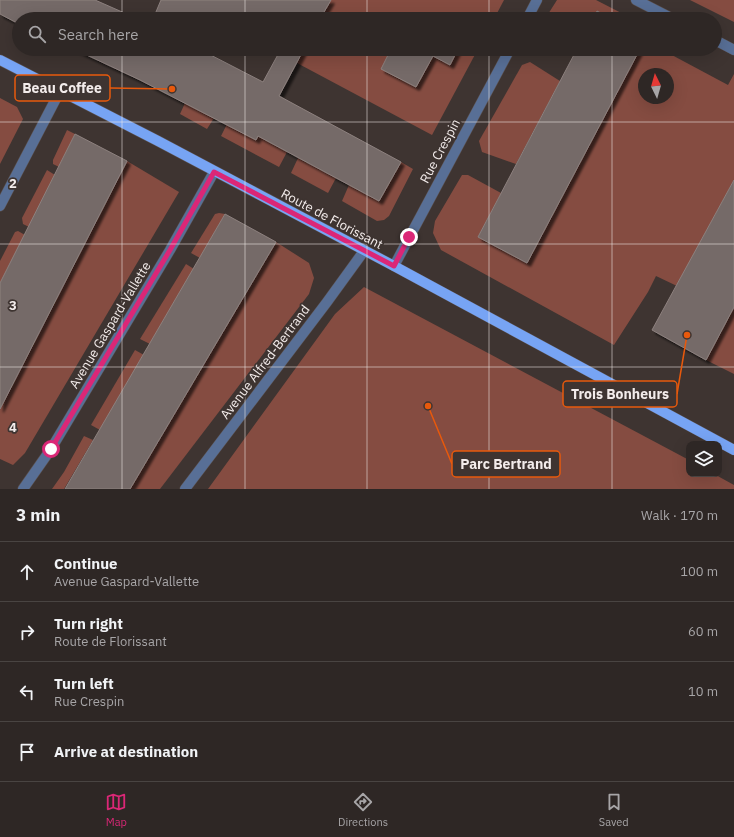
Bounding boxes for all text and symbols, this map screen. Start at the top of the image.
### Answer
search box [12,12,722,56]
icon: search [26,23,48,45]
text: Search here [58,25,138,44]
north arrow [638,68,674,104]
callout: Beau Coffee [15,75,110,101]
text: Beau Coffee [22,79,102,97]
street label: Rue Crespin [416,116,464,186]
text: 2 [9,175,17,192]
street label: Route de Florissant [278,185,386,253]
route end [400,228,418,246]
street label: Avenue Gaspard-Vallette [65,258,155,392]
text: 3 [9,297,17,314]
street label: Avenue Alfred-Bertrand [216,301,314,423]
callout: Trois Bonheurs [563,381,677,407]
text: Trois Bonheurs [571,385,669,403]
text: 4 [9,419,17,436]
route start [42,440,60,458]
map controls [686,441,722,477]
button: layers [686,441,722,477]
callout: Parc Bertrand [452,451,560,477]
text: Parc Bertrand [460,455,552,473]
text: 3 min [16,504,60,526]
text: Walk · 170 m [641,507,718,524]
text: Continue [54,554,118,573]
icon: ahead [16,561,38,583]
text: 100 m [680,563,718,580]
text: Avenue Gaspard-Vallette [54,573,199,590]
text: Turn right [54,614,123,633]
icon: right [16,621,38,643]
text: 60 m [688,623,718,640]
text: Route de Florissant [54,633,167,650]
text: Turn left [54,674,114,693]
icon: left [16,681,38,703]
text: 10 m [688,683,718,700]
text: Rue Crespin [54,693,124,710]
icon: arrive [16,741,38,763]
text: Arrive at destination [54,742,198,761]
tab: Map [105,791,127,829]
tab: Directions [338,791,388,829]
tab: Saved [599,791,629,829]

